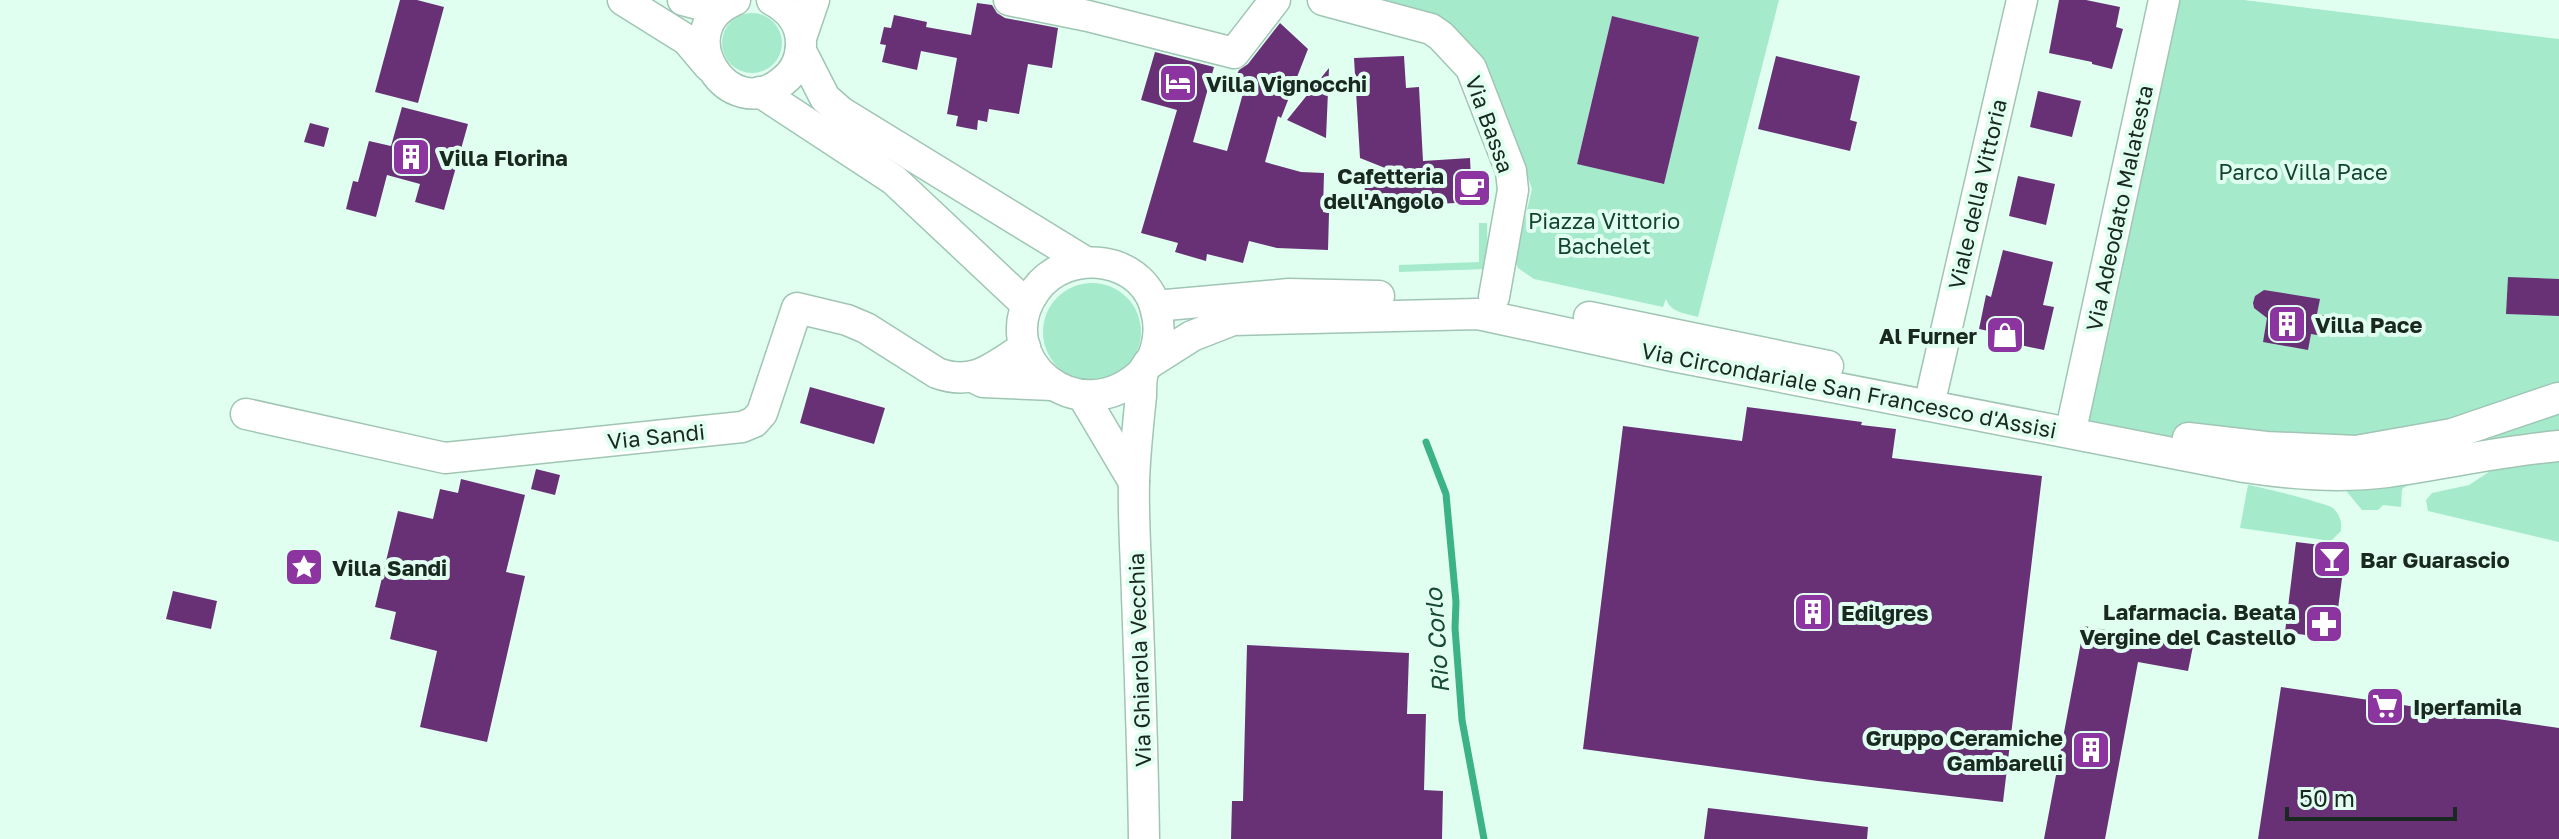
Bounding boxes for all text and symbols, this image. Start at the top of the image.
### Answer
hotel icon: Villa Vignocchi [1157,62,1199,104]
place label: Villa Vignocchi [1206,70,1367,97]
street label: Via Bassa [1460,72,1520,176]
street label: Via Adeodato Malatesta [2080,82,2158,334]
street label: Viale della Vittoria [1942,96,2012,292]
building icon: Villa Florina [390,136,432,178]
place label: Villa Florina [439,144,568,171]
park label: Parco Villa Pace [2218,158,2388,185]
place label: Cafetteria dell'Angolo [1324,162,1444,214]
cafe icon: Cafetteria dell'Angolo [1451,167,1493,209]
park label: Piazza Vittorio Bachelet [1528,207,1680,259]
building icon: Villa Pace [2266,303,2308,345]
place label: Villa Pace [2315,311,2422,338]
shop icon: Al Furner [1984,314,2026,356]
place label: Al Furner [1879,322,1977,349]
street label: Via Circondariale San Francesco d'Assisi [1639,336,2059,444]
street label: Via Sandi [606,417,706,455]
bar icon: Bar Guarascio [2311,538,2353,580]
place icon: Villa Sandi [283,546,325,588]
place label: Bar Guarascio [2360,546,2510,573]
street label: Via Ghiarola Vecchia [1122,552,1156,768]
place label: Villa Sandi [332,554,447,581]
water label: Rio Corlo [1418,586,1454,694]
building icon: Edilgres [1792,591,1834,633]
place label: Lafarmacia. Beata Vergine del Castello [2080,598,2296,650]
place label: Edilgres [1841,599,1929,626]
pharmacy icon: Lafarmacia. Beata Vergine del Castello [2303,603,2345,645]
supermarket icon: Iperfamila [2364,685,2406,727]
place label: Iperfamila [2413,693,2522,720]
place label: Gruppo Ceramiche Gambarelli [1866,724,2063,776]
building icon: Gruppo Ceramiche Gambarelli [2070,729,2112,771]
scale bar [2287,771,2455,821]
text: 50 m [2299,783,2355,812]

